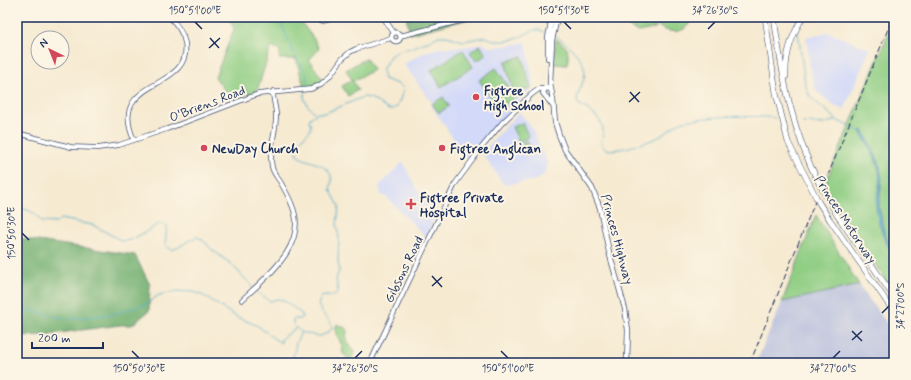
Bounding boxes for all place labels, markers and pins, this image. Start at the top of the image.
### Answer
place label: Figtree High School [484,83,545,118]
marker: Figtree High School [471,92,481,102]
place label: NewDay Church [212,141,299,158]
place label: Figtree Anglican [450,141,541,161]
marker: NewDay Church [199,143,209,153]
marker: Figtree Anglican [437,143,447,153]
place label: Figtree Private Hospital [420,190,504,222]
marker: Figtree Private Hospital [405,198,417,210]

